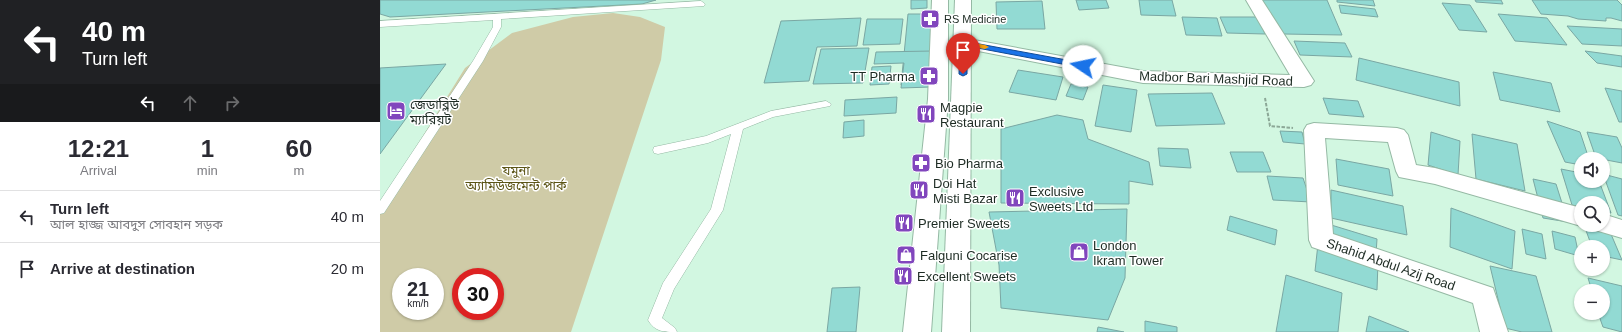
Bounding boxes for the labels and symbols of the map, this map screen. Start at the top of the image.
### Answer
pharmacy icon: RS Medicine [919,8,941,30]
place label: RS Medicine [944,13,1006,25]
pin [946,33,980,74]
position arrow [1062,45,1104,87]
pharmacy icon: TT Pharma [918,65,940,87]
street label: Madbor Bari Mashjid Road [1139,68,1293,89]
place label: TT Pharma [850,69,916,84]
place label: জেডাব্লিউ ম্যারিয়ট [409,97,460,127]
hotel icon: জেডাব্লিউ ম্যারিয়ট [385,100,407,122]
place label: Magpie Restaurant [940,100,1004,130]
restaurant icon: Magpie Restaurant [915,103,937,125]
pharmacy icon: Bio Pharma [910,152,932,174]
place label: Bio Pharma [935,156,1004,171]
park label: যমুনা অ্যামিউজমেন্ট পার্ক [465,163,567,193]
place label: Doi Hat Misti Bazar [933,176,998,206]
restaurant icon: Doi Hat Misti Bazar [908,179,930,201]
place label: Exclusive Sweets Ltd [1029,184,1093,214]
restaurant icon: Exclusive Sweets Ltd [1004,187,1026,209]
restaurant icon: Premier Sweets [893,212,915,234]
place label: Premier Sweets [918,216,1010,231]
street label: Shahid Abdul Azij Road [1324,235,1457,294]
place label: London Ikram Tower [1093,238,1164,268]
shop icon: London Ikram Tower [1068,241,1090,263]
shop icon: Falguni Cocarise [895,244,917,266]
place label: Falguni Cocarise [920,248,1018,263]
restaurant icon: Excellent Sweets [892,265,914,287]
speed limit sign: 30 [452,268,504,320]
place label: Excellent Sweets [917,269,1016,284]

